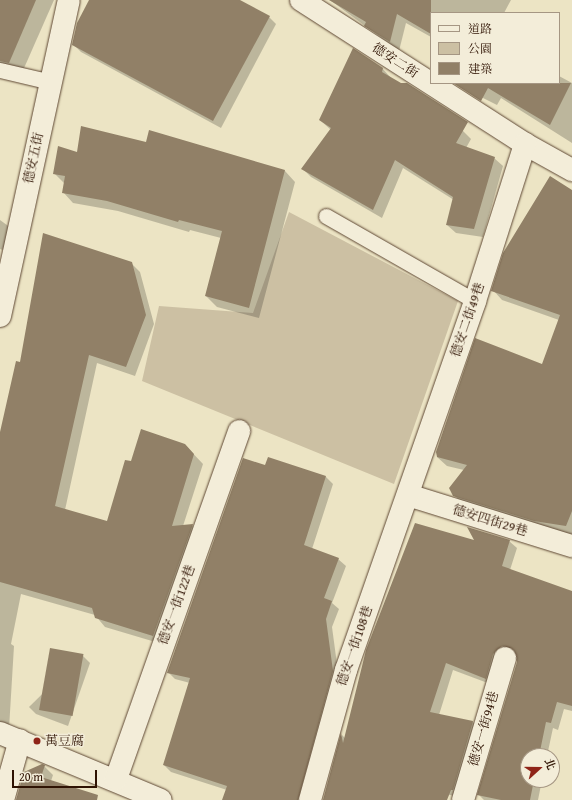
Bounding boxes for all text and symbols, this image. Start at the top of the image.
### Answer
legend [430,12,560,84]
text: 道路 [468,20,492,37]
street label: 德安二街 [369,40,421,82]
text: 公園 [468,40,492,57]
text: 建築 [468,60,492,77]
street label: 德安五街 [21,131,47,185]
street label: 德安二街49巷 [448,281,488,359]
street label: 德安四街29巷 [451,502,529,540]
street label: 德安一街122巷 [155,563,199,647]
street label: 德安一街108巷 [334,604,376,688]
street label: 德安一街94巷 [466,690,502,768]
place label: 萬豆腐 [45,733,84,749]
marker: 萬豆腐 [32,736,42,746]
north arrow [520,748,560,788]
text: 北 [541,756,560,772]
scale bar [14,762,99,788]
text: 20 m [19,768,43,785]

